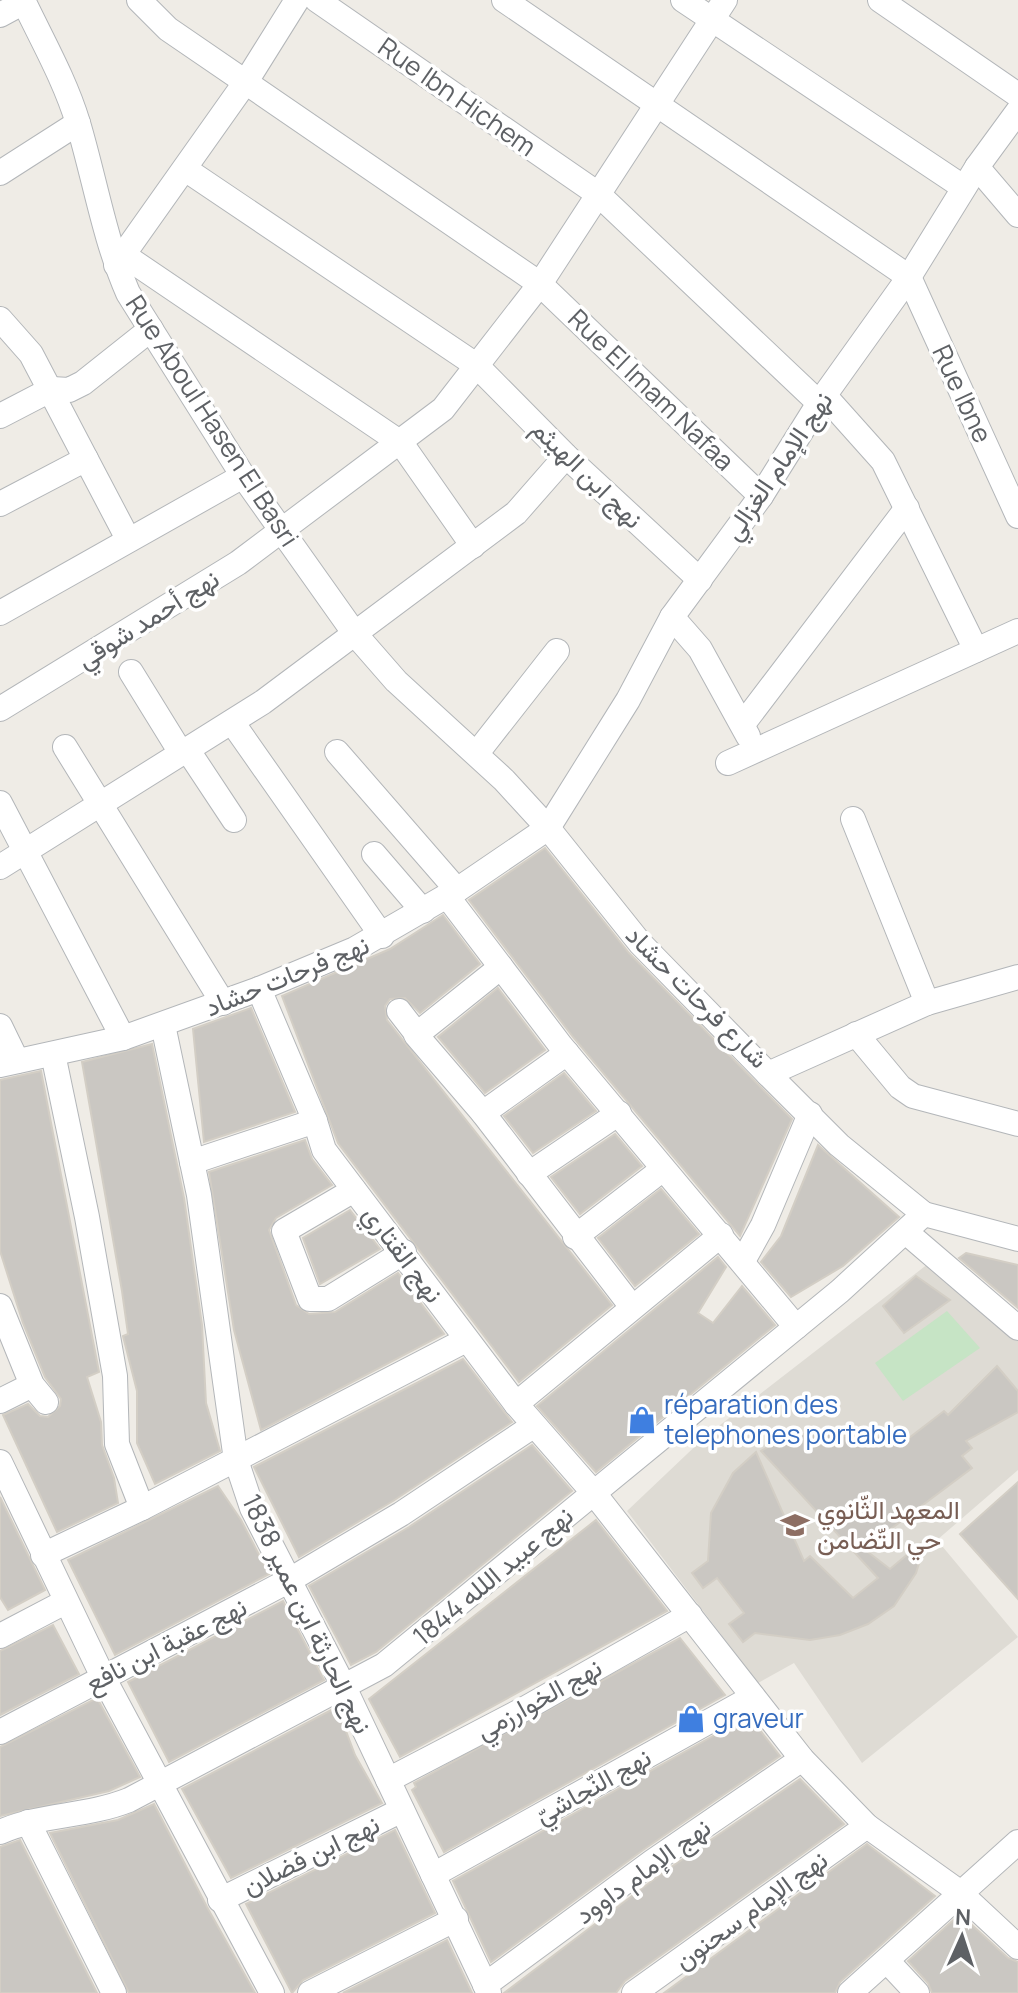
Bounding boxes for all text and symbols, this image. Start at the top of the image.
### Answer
street label: Rue Ibn Hichem [372,28,544,164]
street label: Rue Aboul Hasen El Basri [118,288,308,553]
street label: Rue El Imam Nafaa [561,301,743,478]
street label: Rue Ibne [925,339,1001,448]
street label: نهج الإمام الغزالي [714,384,844,549]
street label: نهج ابن الهيثم [523,411,652,537]
street label: نهج أحمد شوقي [69,560,228,680]
street label: شارع فرحات حشاد [618,917,777,1076]
street label: نهج فرحات حشاد [199,926,374,1025]
street label: نهج القتاري [352,1197,452,1312]
place label: réparation des telephones portable [664,1386,907,1452]
shop icon: réparation des telephones portable [627,1405,657,1435]
street label: نهج الحارثة ابن عمير 1838 [233,1488,382,1740]
place label: المعهد الثّانوي حي التّضامن [817,1491,960,1561]
street label: نهج عبيد اللله 1844 [404,1497,581,1654]
school or university icon: المعهد الثّانوي حي التّضامن [780,1510,810,1540]
street label: نهج عقبة ابن نافع [79,1588,253,1701]
street label: نهج الخوارزمي [469,1649,610,1751]
place label: graveur [713,1700,804,1736]
shop icon: graveur [676,1704,706,1734]
street label: نهج النّجاشيّ [528,1738,659,1835]
street label: نهج ابن فضلان [236,1805,386,1904]
street label: نهج الإمام داوود [567,1809,718,1932]
street label: نهج الإمام سحنون [666,1841,835,1978]
north arrow [922,1897,1002,1977]
text: N [954,1902,972,1932]

